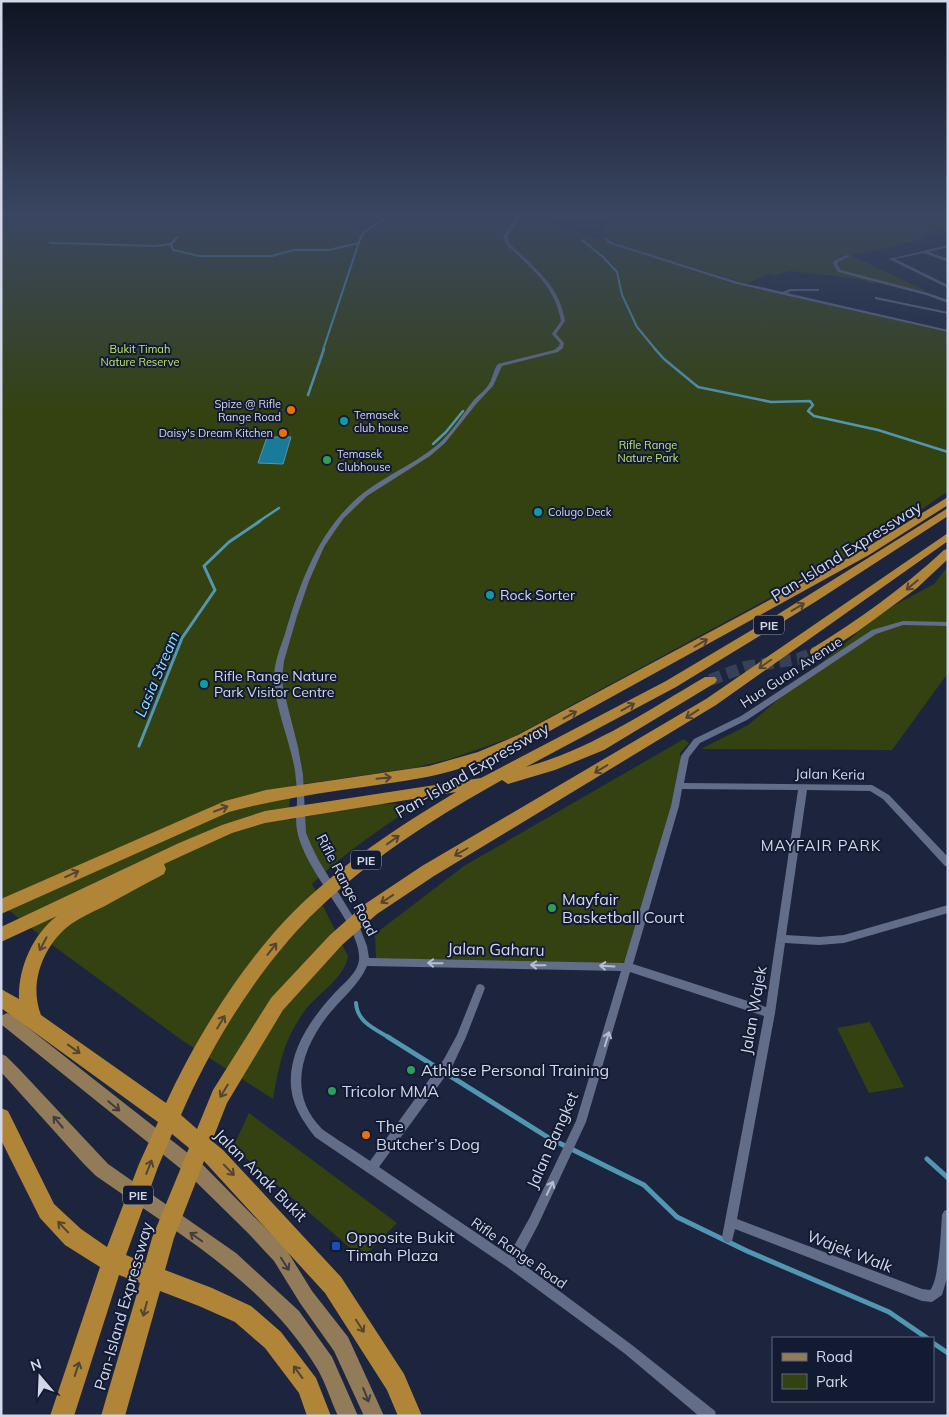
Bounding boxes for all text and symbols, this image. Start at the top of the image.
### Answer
park label: Bukit Timah Nature Reserve [101,342,179,369]
place label: Spize @ Rifle Range Road [214,397,281,424]
marker: Spize @ Rifle Range Road [285,404,297,416]
place label: Temasek club house [354,408,408,435]
marker: Temasek club house [338,415,350,427]
place label: Daisy's Dream Kitchen [159,426,273,440]
marker: Daisy's Dream Kitchen [277,427,289,439]
park label: Rifle Range Nature Park [618,438,679,465]
place label: Temasek Clubhouse [337,447,391,474]
marker: Temasek Clubhouse [321,454,333,466]
street label: Pan-Island Expressway [767,496,925,606]
place label: Colugo Deck [548,505,612,519]
marker: Colugo Deck [532,506,544,518]
one-way arrow [906,580,919,591]
place label: Rock Sorter [500,586,576,604]
marker: Rock Sorter [484,589,496,601]
one-way arrow [791,601,805,611]
road number: PIE [754,616,784,634]
water label: Lasia Stream [130,628,184,720]
street label: Hua Guan Avenue [737,632,845,712]
one-way arrow [693,637,708,647]
one-way arrow [759,658,773,669]
place label: Rifle Range Nature Park Visitor Centre [214,667,337,701]
marker: Rifle Range Nature Park Visitor Centre [198,678,210,690]
one-way arrow [620,702,635,711]
one-way arrow [562,709,576,719]
one-way arrow [685,709,699,719]
street label: Pan-Island Expressway [392,718,553,822]
one-way arrow [595,764,609,774]
street label: Jalan Keria [795,764,865,784]
one-way arrow [376,773,392,783]
one-way arrow [213,804,228,813]
street label: Rifle Range Road [313,831,381,939]
one-way arrow [385,835,399,845]
district label: MAYFAIR PARK [761,836,881,855]
one-way arrow [455,847,469,857]
road number: PIE [351,850,381,870]
one-way arrow [64,869,79,879]
place label: Mayfair Basketball Court [562,889,685,927]
one-way arrow [380,893,394,904]
marker: Mayfair Basketball Court [546,902,558,914]
one-way arrow [38,936,47,951]
street label: Jalan Gaharu [447,938,545,960]
one-way arrow [266,942,277,955]
one-way arrow [427,958,444,968]
one-way arrow [530,960,546,970]
one-way arrow [599,962,615,971]
street label: Jalan Wajek [735,964,771,1056]
one-way arrow [216,1015,226,1029]
one-way arrow [603,1031,613,1047]
one-way arrow [66,1044,80,1054]
place label: Athlese Personal Training [421,1060,609,1080]
marker: Athlese Personal Training [405,1064,417,1076]
place label: Tricolor MMA [342,1081,439,1101]
one-way arrow [218,1083,228,1097]
marker: Tricolor MMA [326,1085,338,1097]
street label: Jalan Bangket [522,1088,582,1191]
one-way arrow [107,1100,120,1111]
one-way arrow [53,1116,64,1129]
place label: The Butcher’s Dog [376,1116,480,1154]
street label: Jalan Anak Bukit [211,1125,312,1226]
marker: The Butcher’s Dog [360,1129,372,1141]
one-way arrow [145,1160,154,1175]
one-way arrow [223,1164,235,1177]
one-way arrow [546,1181,555,1196]
road number: PIE [123,1186,153,1204]
street label: Rifle Range Road [468,1213,570,1293]
street label: Pan-Island Expressway [89,1219,157,1392]
one-way arrow [57,1220,69,1233]
street label: Wajek Walk [804,1226,896,1277]
place label: Opposite Bukit Timah Plaza [346,1227,455,1265]
one-way arrow [189,1232,203,1242]
marker: Opposite Bukit Timah Plaza [330,1240,342,1252]
one-way arrow [280,1256,290,1270]
one-way arrow [140,1300,149,1316]
one-way arrow [355,1318,365,1332]
legend [772,1337,934,1402]
text: Road [816,1347,853,1366]
north arrow [15,1352,65,1402]
text: N [28,1354,44,1375]
one-way arrow [72,1362,82,1378]
one-way arrow [292,1366,303,1379]
text: Park [816,1372,848,1391]
one-way arrow [361,1387,371,1402]

